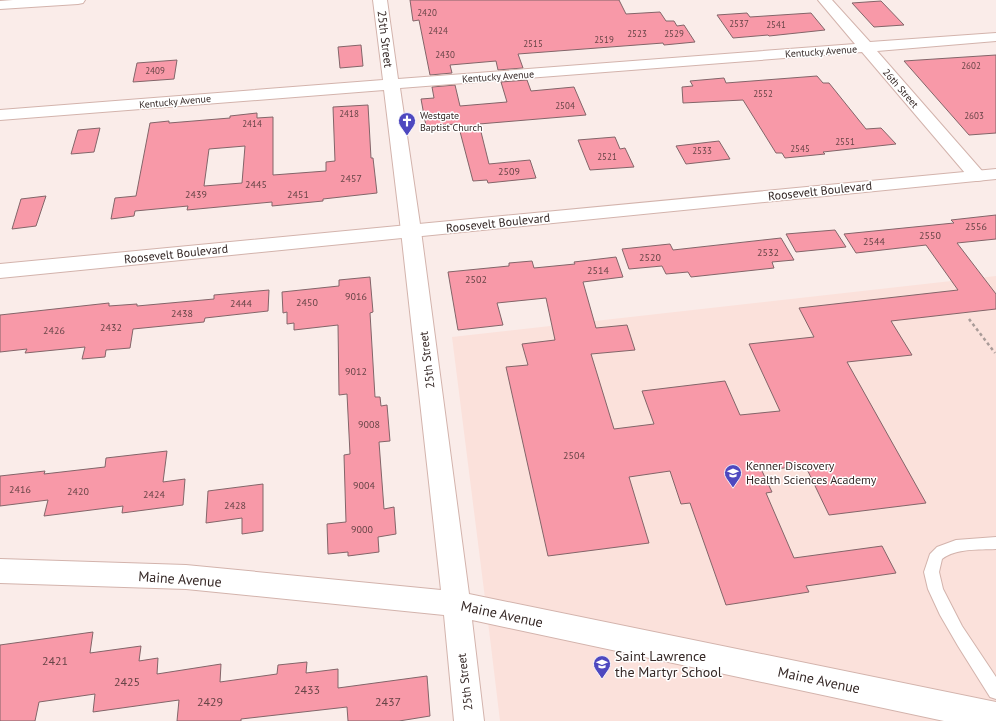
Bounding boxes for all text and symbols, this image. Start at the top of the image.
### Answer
house number: 2420 [417,7,437,18]
street label: 25th Street [375,9,396,68]
house number: 2537 [729,18,749,29]
house number: 2541 [766,19,786,30]
house number: 2424 [428,25,448,36]
house number: 2523 [627,28,647,39]
house number: 2529 [664,28,684,39]
house number: 2519 [594,34,614,45]
house number: 2515 [523,38,543,49]
street label: Kentucky Avenue [785,43,857,60]
house number: 2430 [435,49,455,60]
house number: 2602 [961,60,981,71]
house number: 2409 [145,65,165,76]
street label: 26th Street [880,66,922,111]
street label: Kentucky Avenue [462,68,534,85]
house number: 2552 [753,88,773,99]
street label: Kentucky Avenue [139,92,212,111]
house number: 2504 [555,100,575,111]
house number: 2418 [339,108,359,119]
place label: Westgate Baptist Church [420,109,483,134]
house number: 2603 [964,110,984,121]
church icon: Westgate Baptist Church [397,111,417,136]
house number: 2414 [242,118,262,129]
house number: 2551 [835,136,855,147]
house number: 2545 [790,143,810,154]
house number: 2533 [692,145,712,156]
house number: 2521 [597,151,617,162]
house number: 2509 [498,165,520,178]
house number: 2457 [340,172,362,185]
house number: 2445 [245,178,267,191]
street label: Roosevelt Boulevard [767,178,873,203]
house number: 2439 [185,188,207,201]
house number: 2451 [287,188,309,201]
street label: Roosevelt Boulevard [445,210,551,235]
house number: 2556 [965,220,987,233]
house number: 2550 [919,229,941,242]
house number: 2544 [863,235,885,248]
street label: Roosevelt Boulevard [123,241,229,266]
house number: 2532 [757,246,779,259]
house number: 2520 [639,251,661,264]
house number: 2514 [587,264,609,277]
house number: 2502 [465,273,487,286]
house number: 9016 [345,290,367,303]
house number: 2450 [296,296,318,309]
house number: 2444 [230,297,252,310]
house number: 2438 [171,307,193,320]
house number: 2432 [100,321,122,334]
house number: 2426 [43,324,65,337]
street label: 25th Street [416,331,437,390]
house number: 9012 [345,365,367,378]
house number: 9008 [358,418,380,431]
house number: 2504 [563,449,585,462]
place label: Kenner Discovery Health Sciences Academy [746,458,877,487]
school or university icon: Kenner Discovery Health Sciences Academy [723,463,743,488]
house number: 9004 [353,479,375,492]
house number: 2416 [9,483,31,496]
house number: 2420 [67,485,89,498]
house number: 2424 [143,488,165,501]
house number: 2428 [224,499,246,512]
house number: 9000 [351,523,373,536]
street label: Maine Avenue [138,567,222,591]
street label: Maine Avenue [459,597,545,631]
place label: Saint Lawrence the Martyr School [615,647,722,681]
house number: 2421 [42,653,68,668]
street label: 25th Street [454,653,475,712]
school or university icon: Saint Lawrence the Martyr School [592,654,612,679]
street label: Maine Avenue [776,663,862,697]
house number: 2425 [114,674,140,689]
house number: 2433 [294,682,320,697]
house number: 2429 [197,694,223,709]
house number: 2437 [375,694,401,709]

